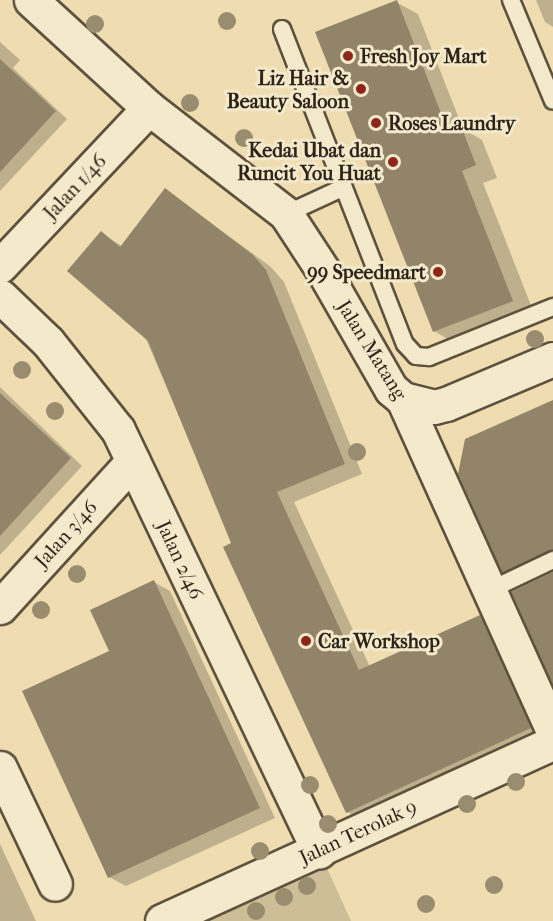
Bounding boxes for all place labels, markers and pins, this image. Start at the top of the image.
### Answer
place label: Fresh Joy Mart [360,44,487,68]
marker: Fresh Joy Mart [341,49,355,63]
place label: Liz Hair & Beauty Saloon [227,66,349,113]
marker: Liz Hair & Beauty Saloon [354,82,368,96]
place label: Roses Laundry [388,111,516,135]
marker: Roses Laundry [369,116,383,130]
place label: Kedai Ubat dan Runcit You Huat [237,138,381,185]
marker: Kedai Ubat dan Runcit You Huat [386,155,400,169]
place label: 99 Speedmart [307,260,426,284]
marker: 99 Speedmart [431,265,445,279]
place label: Car Workshop [318,629,440,653]
marker: Car Workshop [299,634,313,648]

